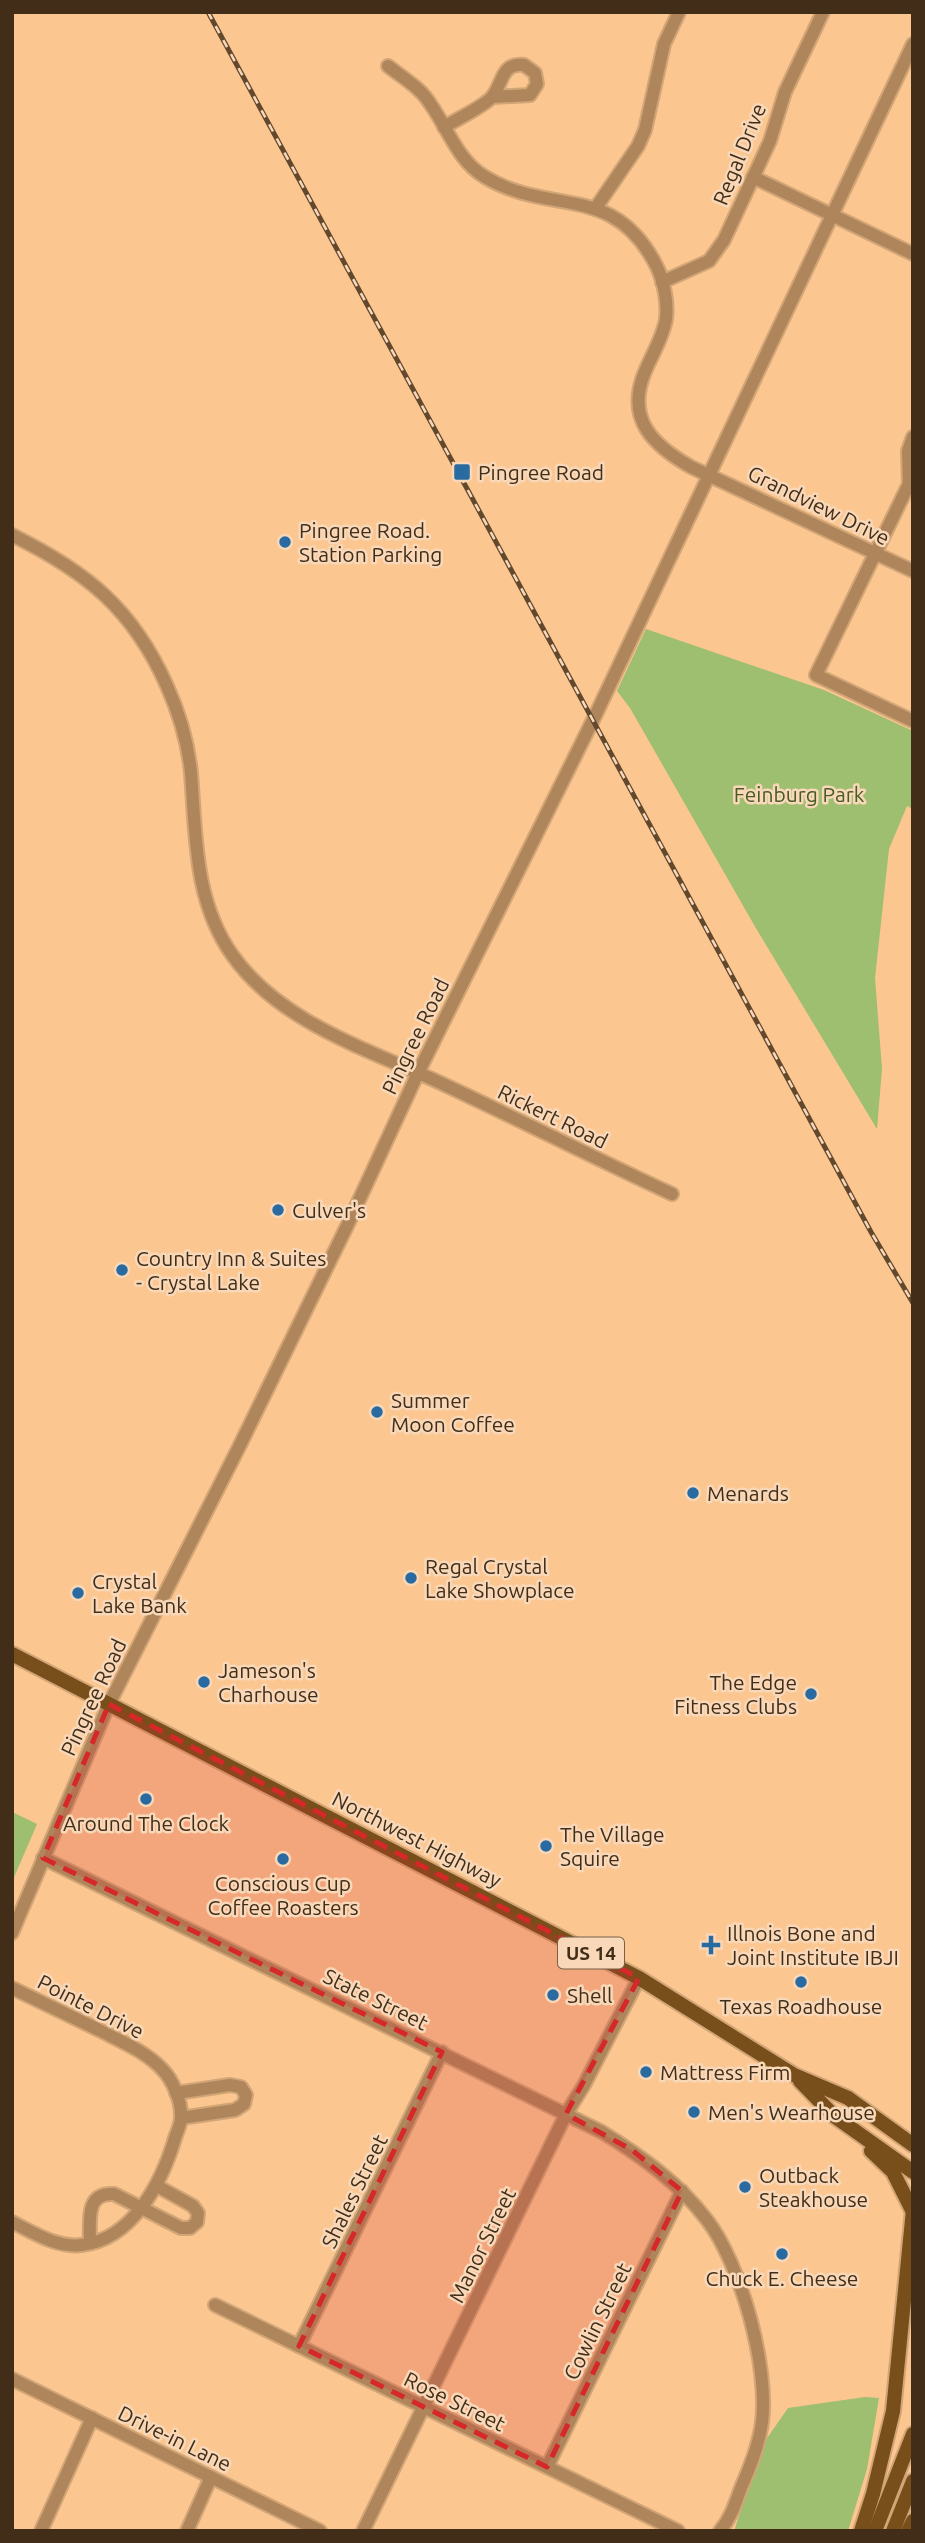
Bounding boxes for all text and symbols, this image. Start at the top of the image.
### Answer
street label: Regal Drive [708,100,770,208]
place label: Pingree Road [478,460,604,484]
street label: Grandview Drive [744,460,894,550]
marker: Pingree Road [452,462,472,482]
place label: Pingree Road. Station Parking [299,518,442,566]
marker: Pingree Road. Station Parking [277,534,293,550]
park label: Feinburg Park [734,782,865,806]
street label: Pingree Road [377,974,453,1098]
street label: Rickert Road [494,1079,612,1153]
place label: Culver's [292,1198,366,1222]
marker: Culver's [270,1202,286,1218]
place label: Country Inn & Suites - Crystal Lake [136,1246,326,1294]
marker: Country Inn & Suites - Crystal Lake [114,1262,130,1278]
place label: Summer Moon Coffee [391,1388,515,1436]
marker: Summer Moon Coffee [369,1404,385,1420]
place label: Menards [707,1481,789,1505]
marker: Menards [685,1485,701,1501]
place label: Regal Crystal Lake Showplace [425,1554,575,1602]
place label: Crystal Lake Bank [92,1569,187,1617]
marker: Regal Crystal Lake Showplace [403,1570,419,1586]
marker: Crystal Lake Bank [70,1585,86,1601]
street label: Pingree Road [55,1635,131,1759]
place label: Jameson's Charhouse [218,1658,319,1706]
place label: The Edge Fitness Clubs [674,1670,797,1718]
marker: Jameson's Charhouse [196,1674,212,1690]
marker: The Edge Fitness Clubs [803,1686,819,1702]
street label: Northwest Highway [328,1786,506,1892]
marker: Around The Clock [138,1791,154,1807]
place label: Around The Clock [63,1811,229,1835]
place label: The Village Squire [560,1822,665,1870]
marker: The Village Squire [538,1838,554,1854]
marker: Conscious Cup Coffee Roasters [275,1851,291,1867]
place label: Conscious Cup Coffee Roasters [207,1871,359,1919]
place label: Illnois Bone and Joint Institute IBJI [727,1921,899,1969]
marker: Illnois Bone and Joint Institute IBJI [701,1935,721,1955]
road number: US 14 [558,1938,624,1968]
street label: State Street [320,1963,432,2035]
street label: Pointe Drive [34,1969,148,2043]
marker: Texas Roadhouse [793,1974,809,1990]
place label: Shell [567,1983,613,2007]
marker: Shell [545,1987,561,2003]
place label: Texas Roadhouse [720,1994,882,2018]
place label: Mattress Firm [660,2060,790,2084]
marker: Mattress Firm [638,2064,654,2080]
place label: Men's Wearhouse [708,2100,875,2124]
marker: Men's Wearhouse [686,2104,702,2120]
street label: Shales Street [316,2130,392,2252]
place label: Outback Steakhouse [759,2163,868,2211]
marker: Outback Steakhouse [737,2179,753,2195]
street label: Manor Street [444,2184,520,2306]
marker: Chuck E. Cheese [774,2246,790,2262]
street label: Cowlin Street [558,2258,636,2384]
place label: Chuck E. Cheese [706,2266,858,2290]
street label: Rose Street [401,2366,509,2436]
street label: Drive-in Lane [115,2400,235,2476]

